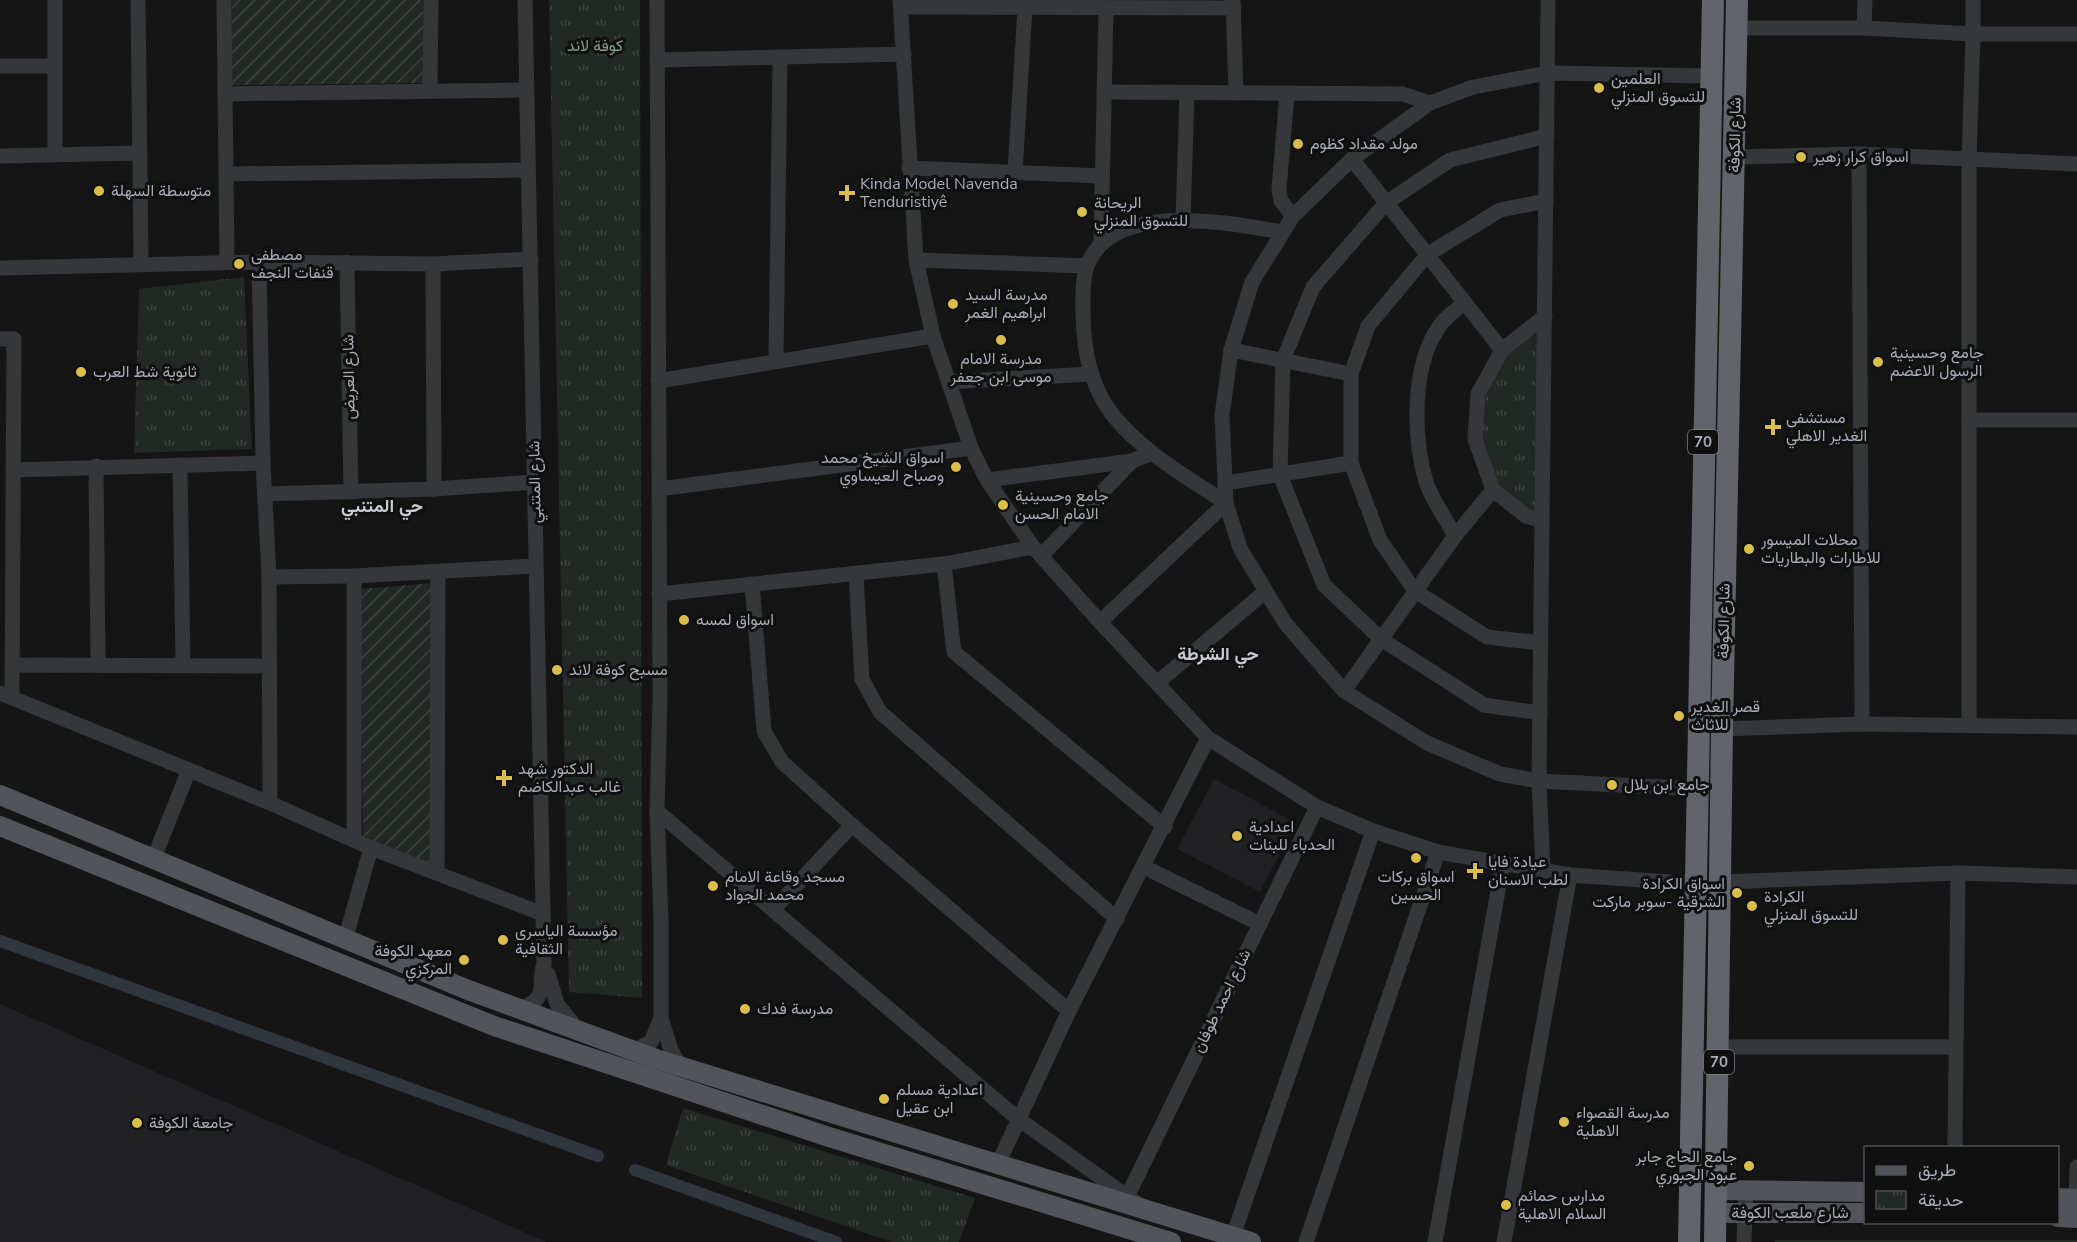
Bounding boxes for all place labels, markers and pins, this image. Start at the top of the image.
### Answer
place label: العلمين للتسوق المنزلي [1611,68,1705,110]
marker: العلمين للتسوق المنزلي [1592,81,1606,95]
place label: مولد مقداد كظوم [1310,133,1418,155]
marker: مولد مقداد كظوم [1291,137,1305,151]
place label: اسواق كرار زهير [1812,146,1909,168]
marker: اسواق كرار زهير [1794,150,1808,164]
place label: Kinda Model Navenda Tenduristiyê [860,173,1018,213]
place label: متوسطة السهلة [111,180,211,202]
marker: متوسطة السهلة [92,184,106,198]
marker: Kinda Model Navenda Tenduristiyê [838,184,856,202]
place label: الريحانة للتسوق المنزلي [1094,192,1188,234]
marker: الريحانة للتسوق المنزلي [1075,205,1089,219]
place label: مصطفى قنفات النجف [251,244,333,284]
marker: مصطفى قنفات النجف [232,257,246,271]
place label: مدرسة السيد ابراهيم الغمر [964,284,1047,324]
marker: مدرسة السيد ابراهيم الغمر [946,297,960,311]
marker: مدرسة الامام موسى ابن جعفر [994,333,1008,347]
place label: جامع وحسينية الرسول الاعضم [1890,342,1984,382]
place label: مدرسة الامام موسى ابن جعفر [950,348,1051,388]
marker: جامع وحسينية الرسول الاعضم [1871,355,1885,369]
place label: ثانوية شط العرب [93,361,197,383]
marker: ثانوية شط العرب [74,365,88,379]
place label: مستشفى الغدير الاهلي [1786,407,1867,449]
marker: مستشفى الغدير الاهلي [1764,418,1782,436]
place label: اسواق الشيخ محمد وصباح العيساوي [821,447,944,489]
marker: اسواق الشيخ محمد وصباح العيساوي [949,460,963,474]
place label: جامع وحسينية الامام الحسن [1015,485,1109,525]
marker: جامع وحسينية الامام الحسن [996,498,1010,512]
place label: محلات الميسور للاطارات والبطاريات [1760,529,1881,569]
marker: محلات الميسور للاطارات والبطاريات [1742,542,1756,556]
place label: اسواق لمسه [696,609,774,631]
marker: اسواق لمسه [677,613,691,627]
place label: مسبح كوفة لاند [569,659,668,681]
marker: مسبح كوفة لاند [550,663,564,677]
place label: قصر الغدير للاثاث [1690,696,1760,736]
marker: قصر الغدير للاثاث [1672,709,1686,723]
place label: الدكتور شهد غالب عبدالكاضم [518,758,621,798]
marker: الدكتور شهد غالب عبدالكاضم [495,769,513,787]
place label: جامع ابن بلال [1624,774,1710,796]
marker: جامع ابن بلال [1605,778,1619,792]
place label: اعدادية الحدباء للبنات [1249,816,1335,856]
marker: اعدادية الحدباء للبنات [1230,829,1244,843]
marker: اسواق بركات الحسين [1409,851,1423,865]
place label: عيادة فايا لطب الاسنان [1488,851,1568,891]
marker: عيادة فايا لطب الاسنان [1466,862,1484,880]
place label: مسجد وقاعة الامام محمد الجواد [725,866,845,906]
place label: اسواق بركات الحسين [1377,866,1455,906]
place label: اسواق الكرادة الشرقية -سوبر ماركت [1592,873,1725,913]
marker: مسجد وقاعة الامام محمد الجواد [706,879,720,893]
marker: اسواق الكرادة الشرقية -سوبر ماركت [1730,886,1744,900]
place label: الكرادة للتسوق المنزلي [1764,886,1858,928]
marker: الكرادة للتسوق المنزلي [1745,899,1759,913]
place label: مؤسسة الياسري الثقافية [515,920,618,960]
marker: مؤسسة الياسري الثقافية [496,933,510,947]
place label: معهد الكوفة المركزي [375,940,452,982]
marker: معهد الكوفة المركزي [457,953,471,967]
place label: مدرسة فدك [757,998,833,1020]
marker: مدرسة فدك [738,1002,752,1016]
place label: اعدادية مسلم ابن عقيل [896,1079,983,1119]
marker: اعدادية مسلم ابن عقيل [877,1092,891,1106]
place label: مدرسة القصواء الاهلية [1576,1102,1670,1142]
place label: جامعة الكوفة [149,1112,234,1134]
marker: مدرسة القصواء الاهلية [1557,1115,1571,1129]
marker: جامعة الكوفة [130,1116,144,1130]
place label: جامع الحاج جابر عبود الجبوري [1635,1146,1737,1188]
marker: جامع الحاج جابر عبود الجبوري [1742,1159,1756,1173]
place label: مدارس حمائم السلام الاهلية [1518,1185,1606,1225]
marker: مدارس حمائم السلام الاهلية [1499,1198,1513,1212]

